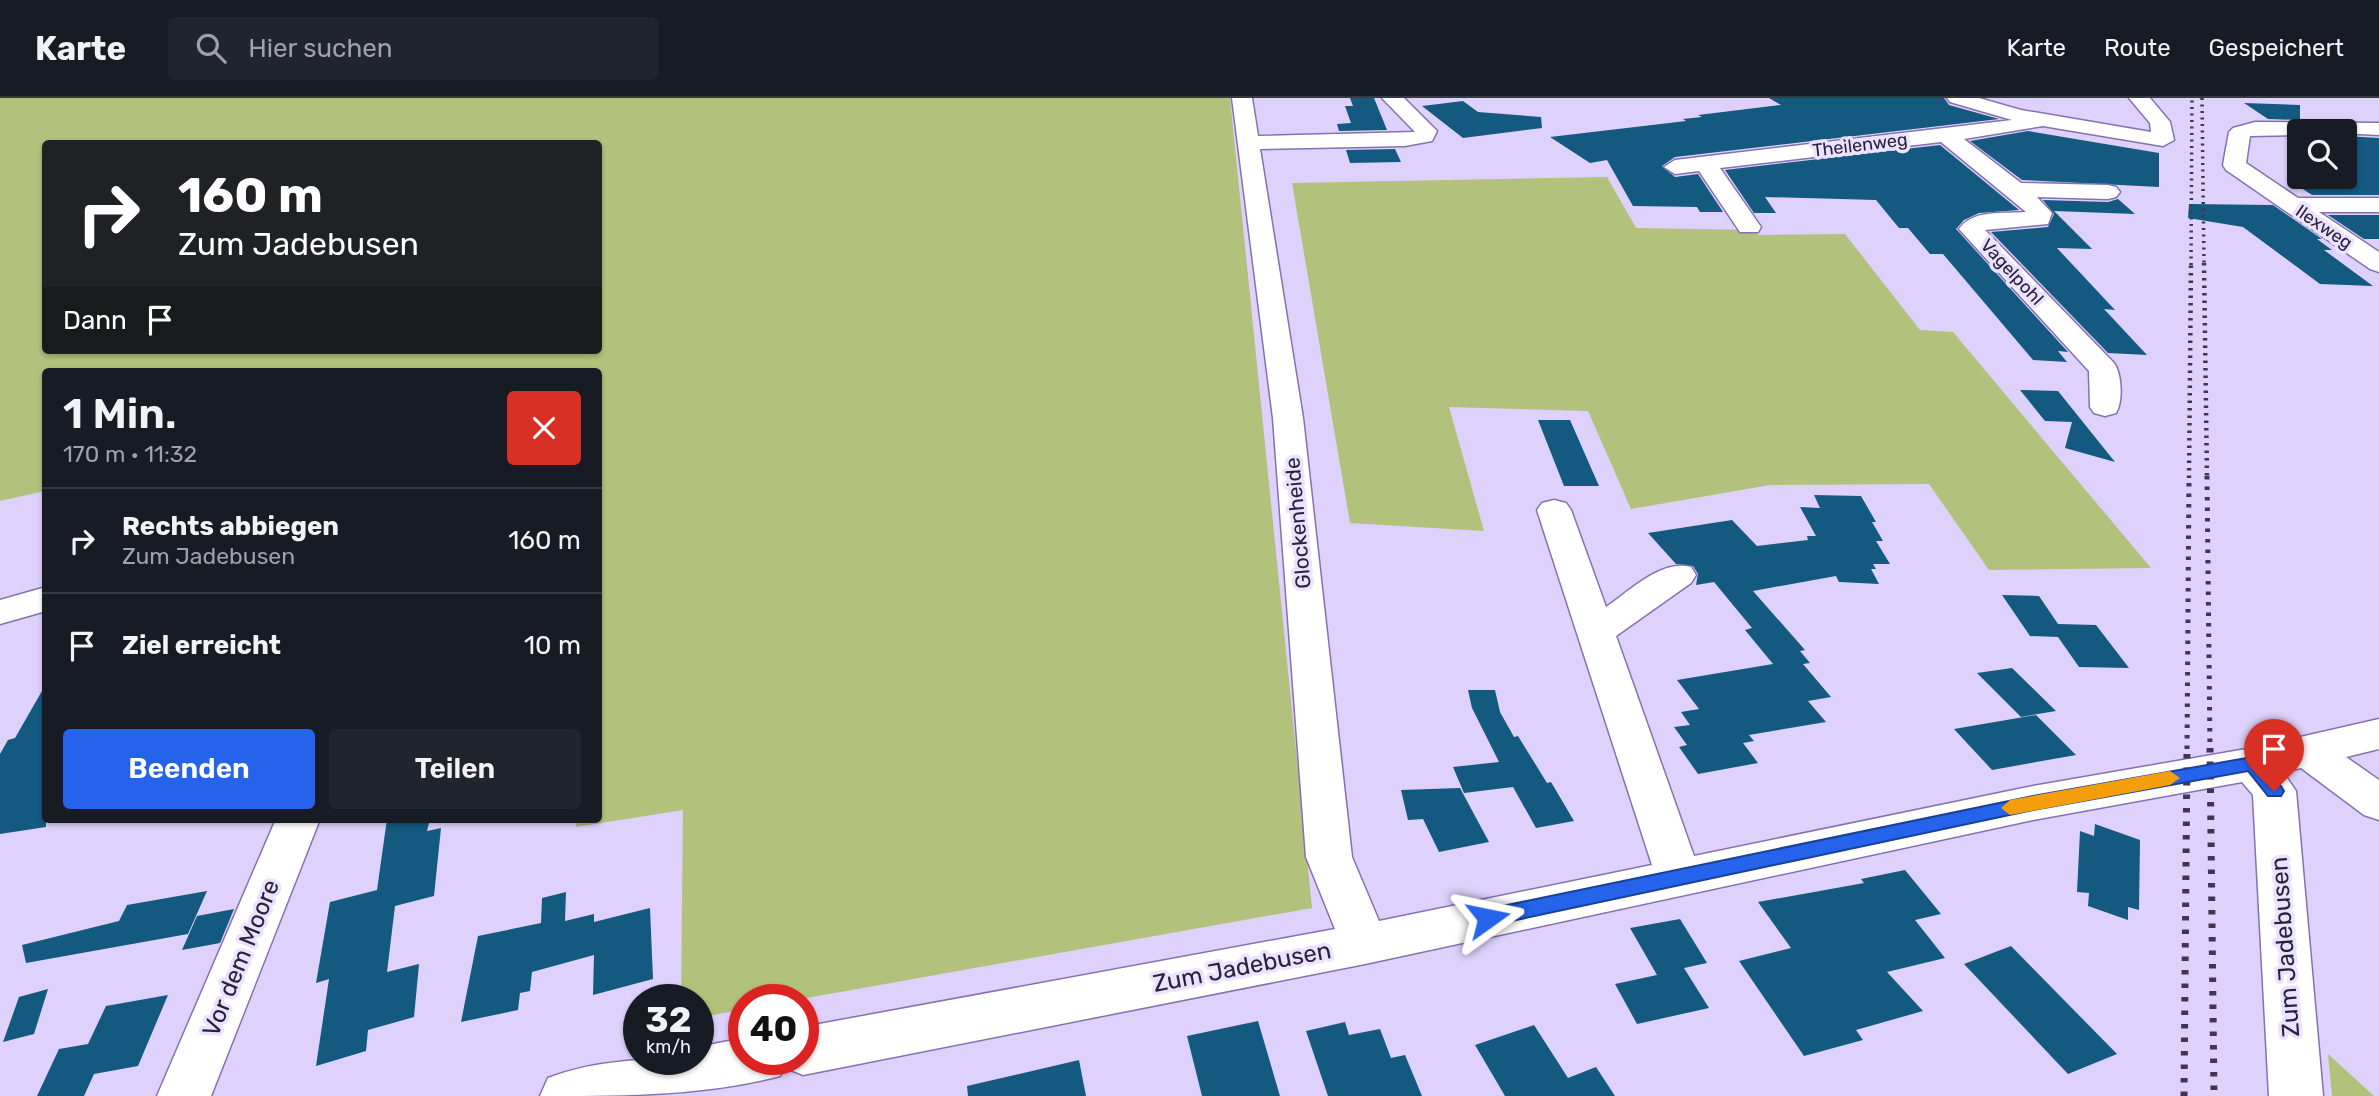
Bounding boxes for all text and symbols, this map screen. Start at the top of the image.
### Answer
search box [168,17,658,80]
text: Karte [35,29,126,68]
icon: search [192,29,230,67]
text: Hier suchen [248,33,393,64]
text: Karte [2007,34,2066,62]
text: Route [2104,34,2171,62]
text: Gespeichert [2209,34,2344,62]
map controls [2287,119,2357,189]
button: search [2287,119,2357,189]
street label: Theilenweg [1811,128,1909,162]
text: 160 m [178,166,323,224]
icon: right [63,168,154,259]
street label: Ilexweg [2291,200,2357,254]
text: Zum Jadebusen [178,225,419,263]
street label: Vagelpohl [1976,234,2048,310]
icon: arrive [141,301,179,339]
text: Dann [63,305,127,336]
text: 1 Min. [63,389,176,439]
button: close [507,391,581,465]
text: 170 m · 11:32 [63,440,197,468]
street label: Glockenheide [1279,456,1316,590]
text: Rechts abbiegen [122,511,339,542]
icon: right [63,522,101,560]
text: 160 m [508,525,581,556]
text: Zum Jadebusen [122,542,295,570]
icon: arrive [63,627,101,665]
text: Ziel erreicht [122,630,281,661]
text: 10 m [524,630,581,661]
pin [2244,719,2304,791]
button: Beenden [63,729,315,809]
button: Teilen [329,729,581,809]
icon: arrive [2255,730,2293,768]
street label: Zum Jadebusen [2265,856,2305,1038]
street label: Vor dem Moore [197,876,285,1040]
position arrow [1451,881,1525,955]
street label: Zum Jadebusen [1151,936,1333,998]
speed limit sign: 40 [728,984,819,1075]
text: 32 [646,999,691,1041]
text: km/h [646,1036,691,1058]

